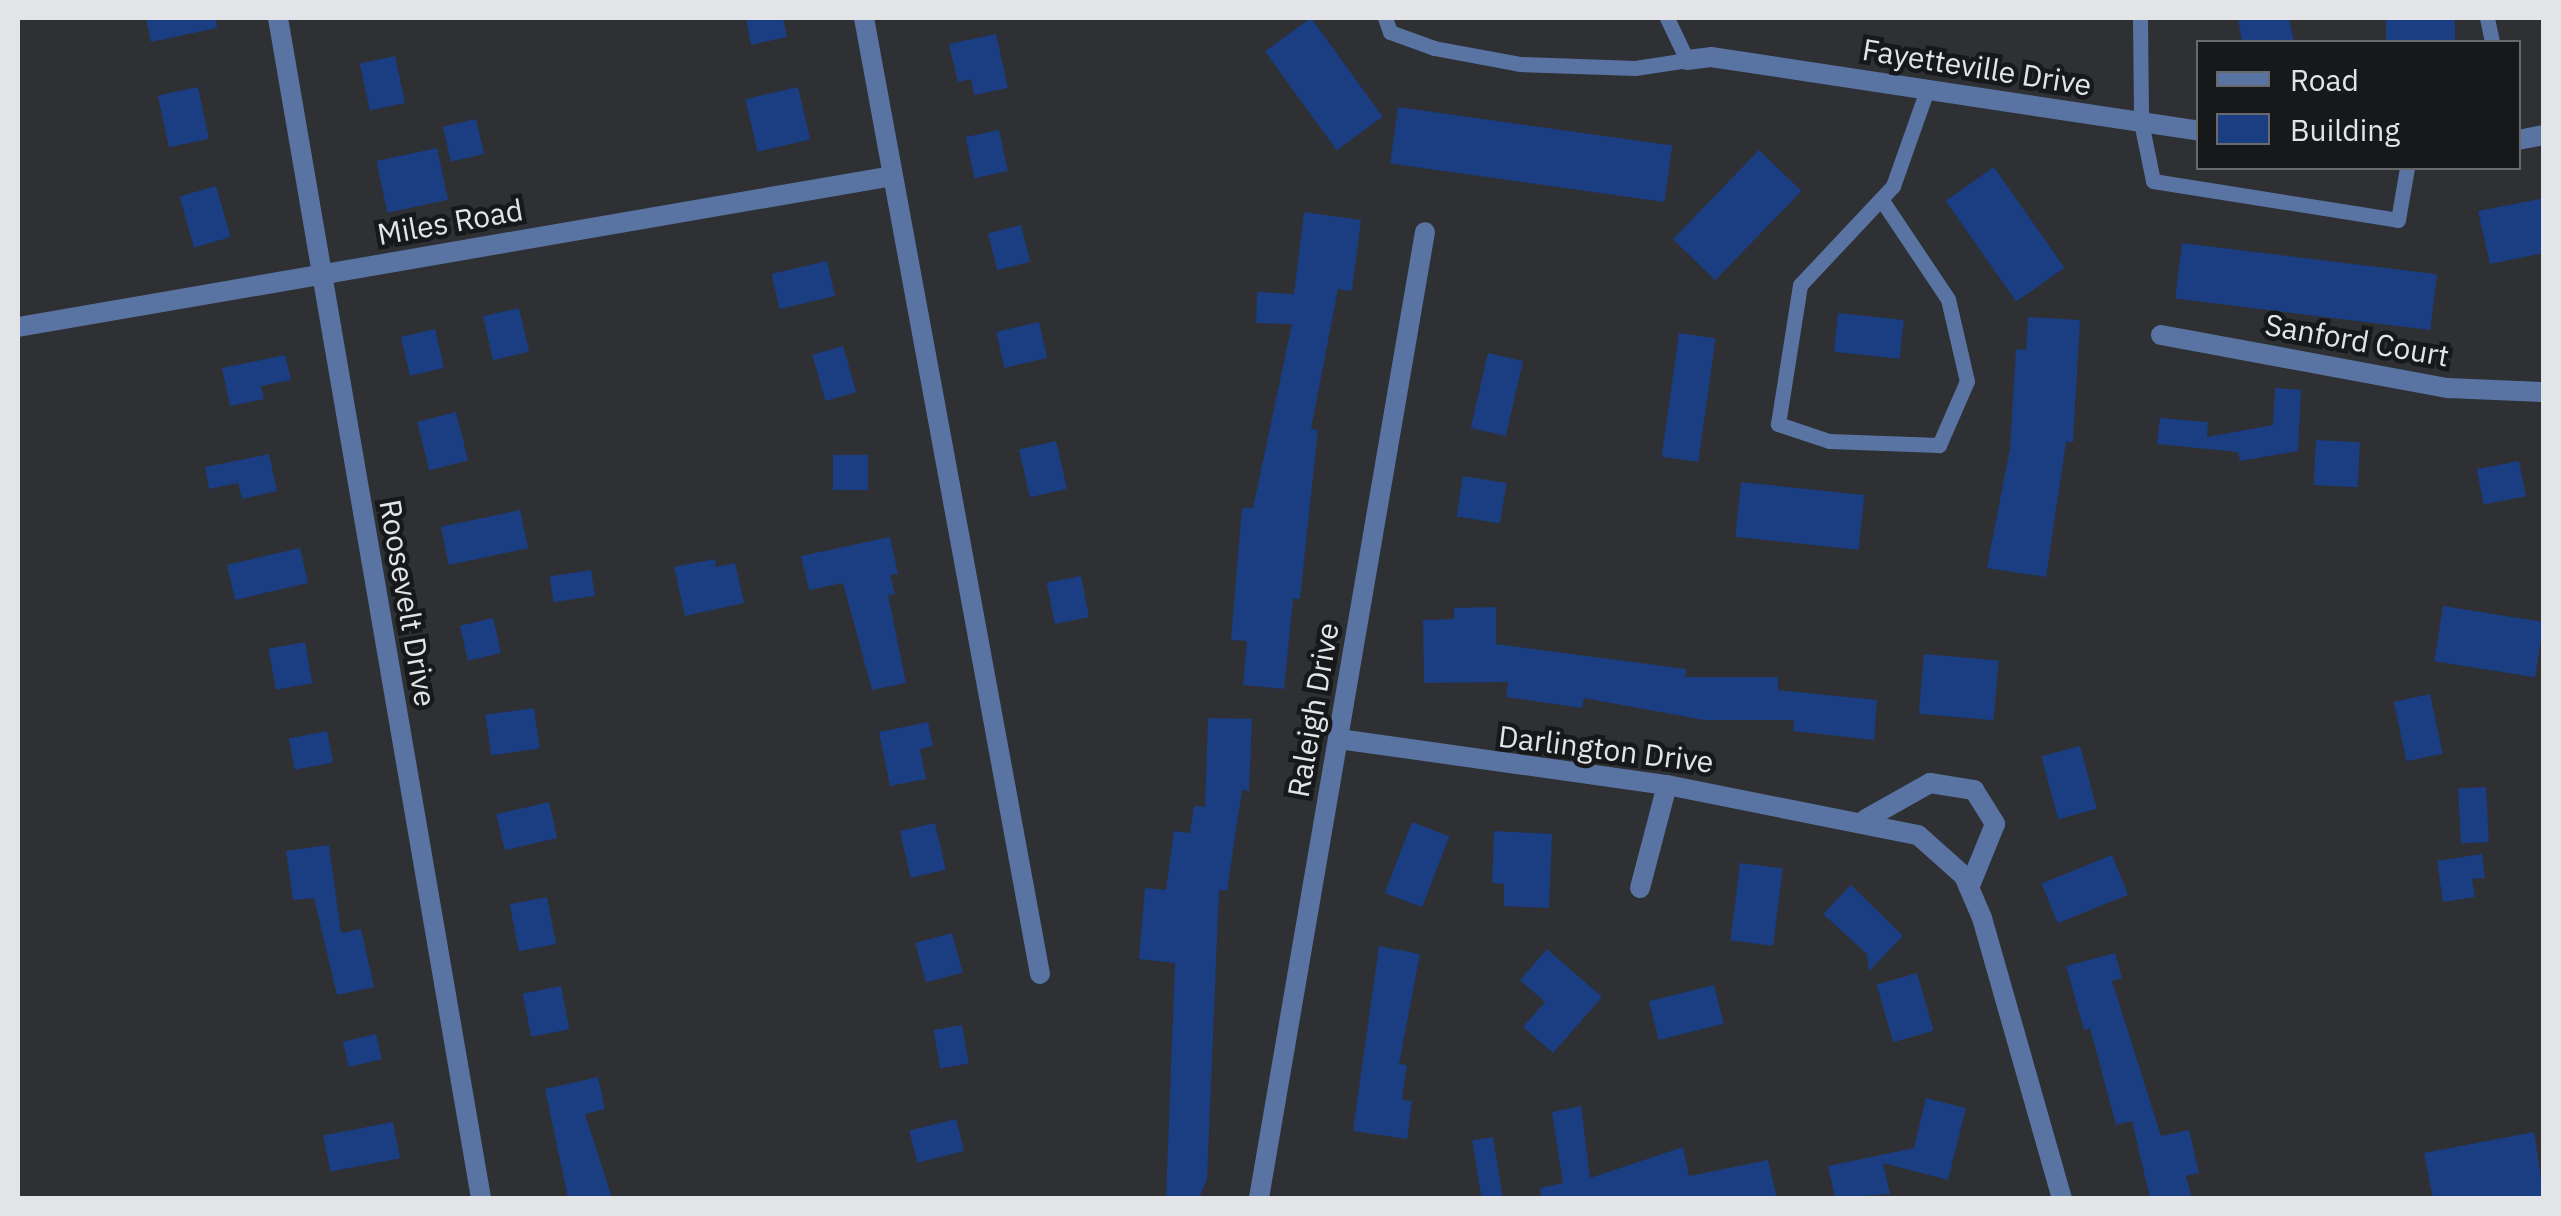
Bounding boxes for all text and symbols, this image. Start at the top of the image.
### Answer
street label: Fayetteville Drive [1860,31,2094,103]
legend [2196,40,2521,170]
text: Road [2290,60,2359,99]
text: Building [2290,110,2400,149]
street label: Miles Road [374,191,526,253]
street label: Sanford Court [2262,306,2452,374]
street label: Roosevelt Drive [372,497,444,709]
street label: Raleigh Drive [1280,620,1346,800]
street label: Darlington Drive [1496,718,1716,780]

